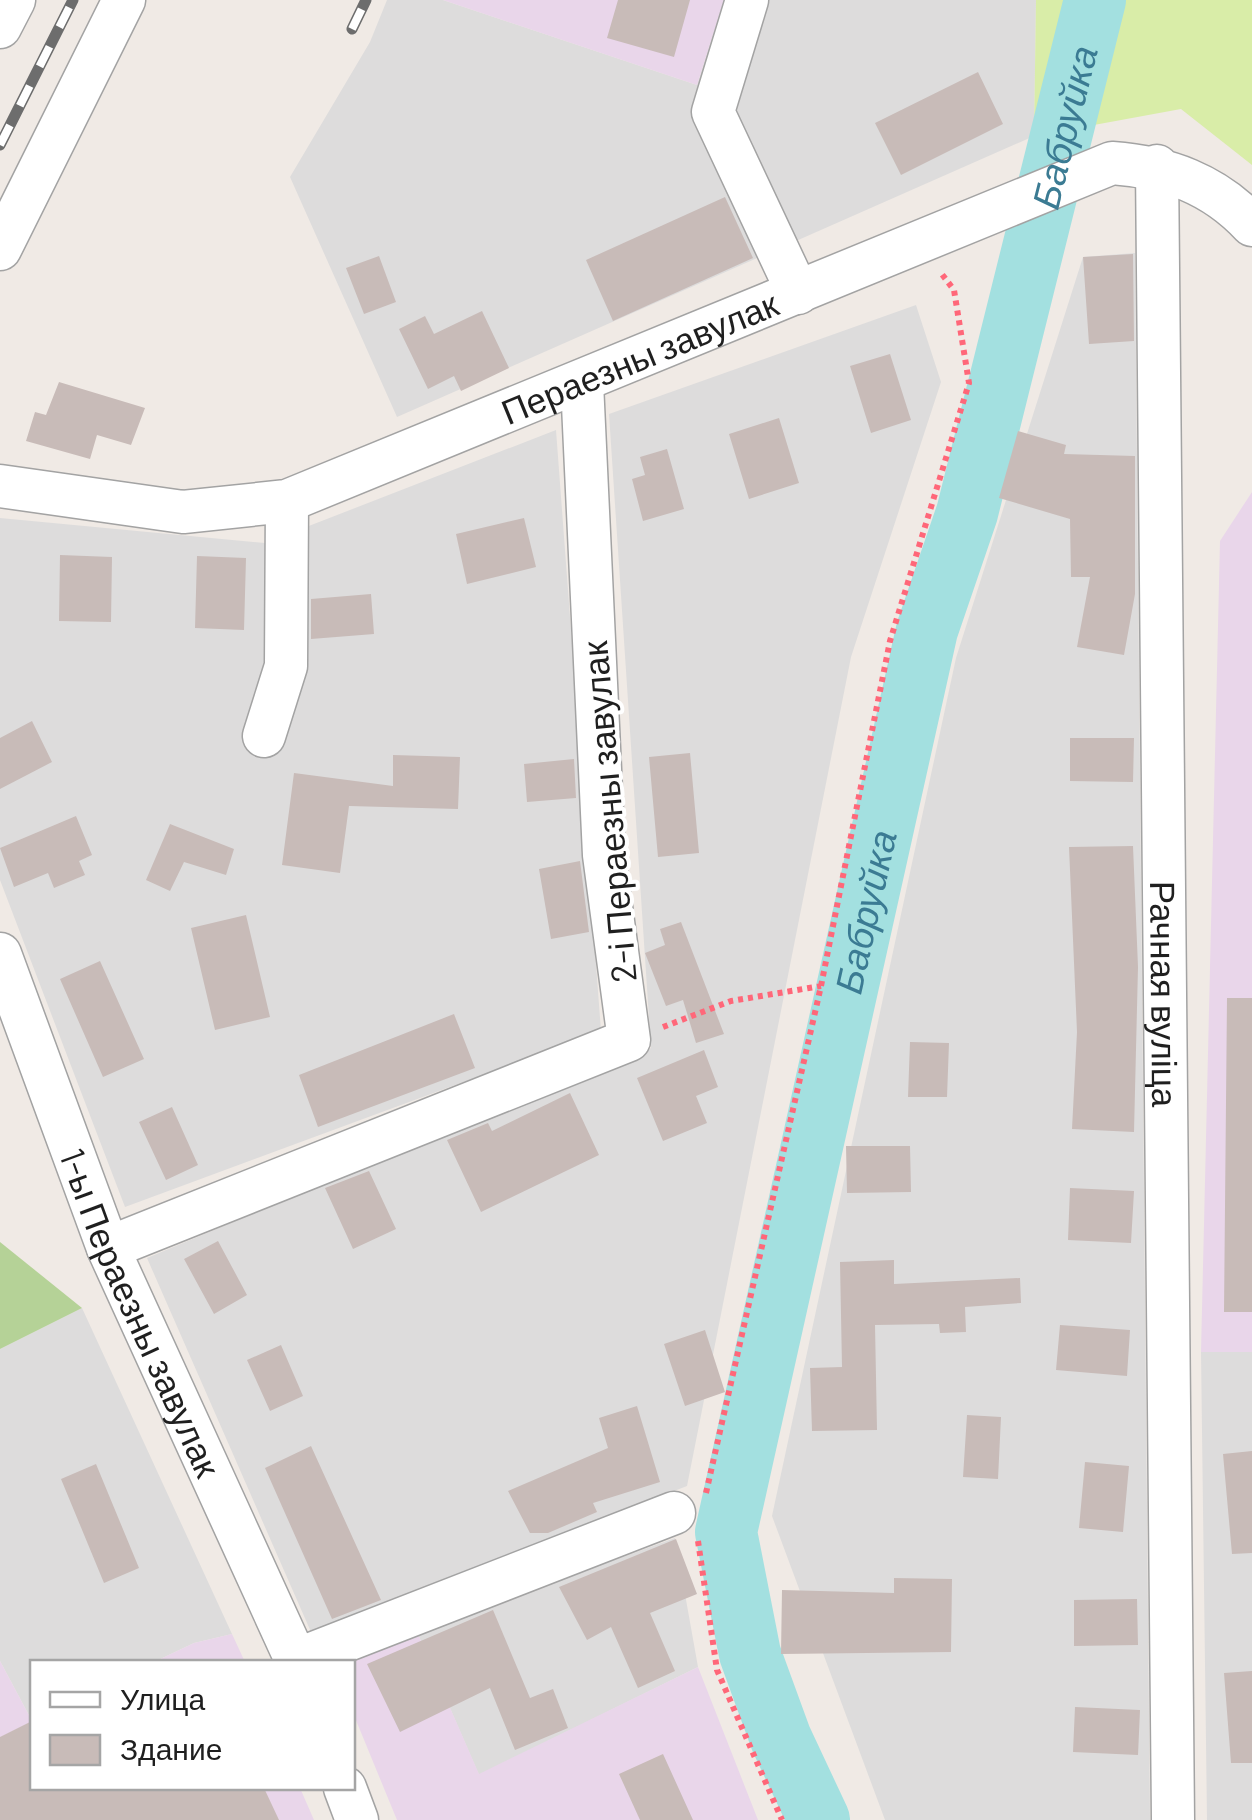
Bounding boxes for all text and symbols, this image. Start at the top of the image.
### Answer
water label: Бабруйка [1021,41,1106,213]
street label: Пераезны завулак [495,281,784,432]
street label: 2-і Пераезны завулак [572,639,644,984]
water label: Бабруйка [824,825,905,998]
street label: Рачная вуліца [1143,881,1187,1108]
street label: 1-ы Пераезны завулак [52,1142,231,1483]
legend [30,1660,355,1790]
text: Улица [120,1680,205,1716]
text: Здание [120,1730,222,1766]

